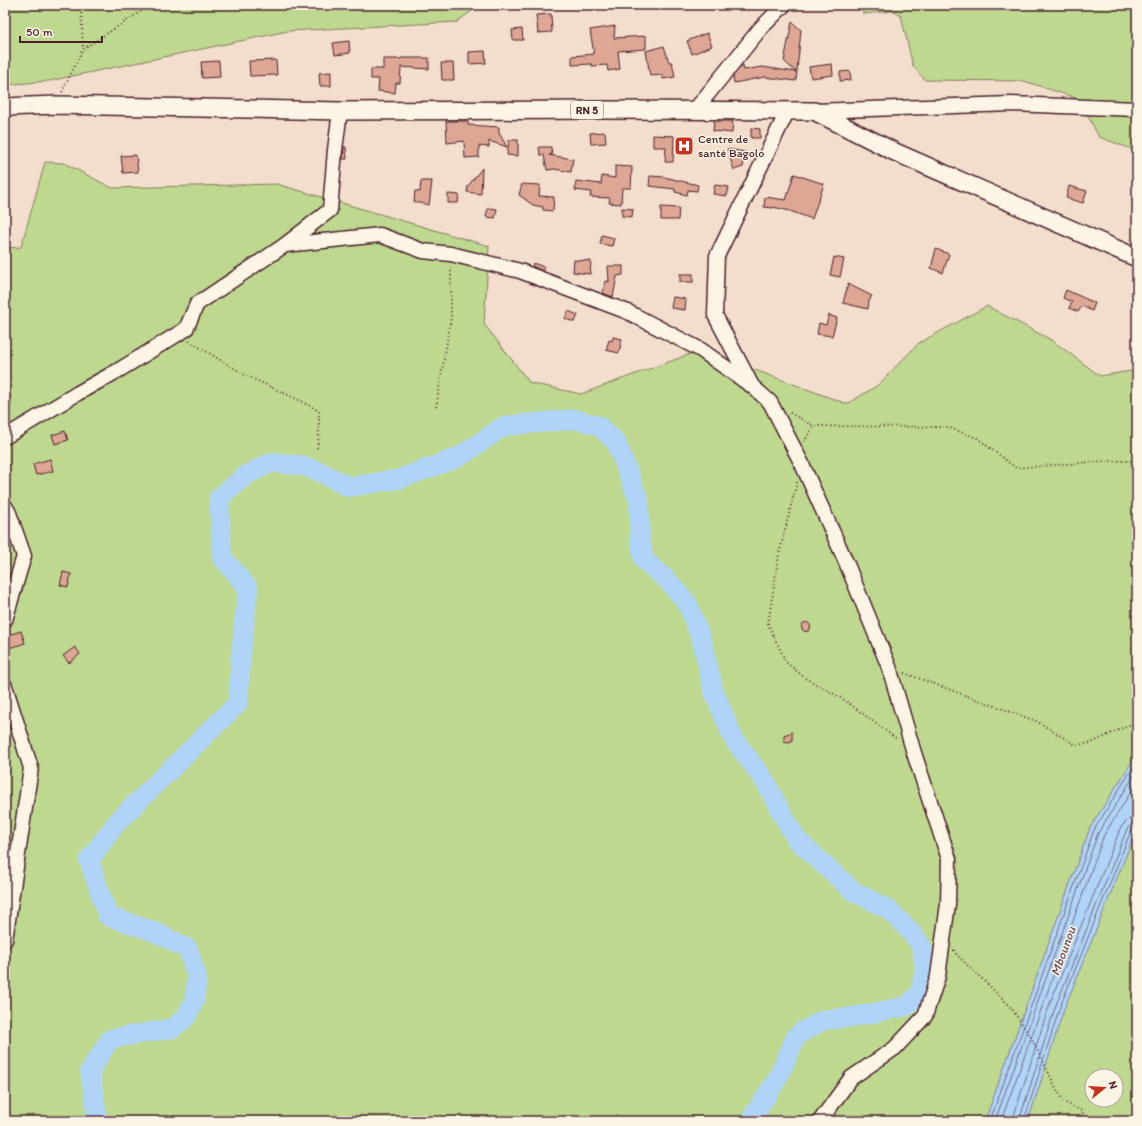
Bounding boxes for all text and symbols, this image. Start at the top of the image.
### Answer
scale bar [20,18,102,44]
text: 50 m [26,25,52,39]
road number: RN 5 [571,101,603,119]
place label: Centre de santé Bagolo [698,132,764,160]
hospital icon: Centre de santé Bagolo [673,135,695,157]
water label: Mbounou [1047,924,1079,978]
north arrow [1084,1068,1124,1108]
text: N [1106,1080,1120,1091]

